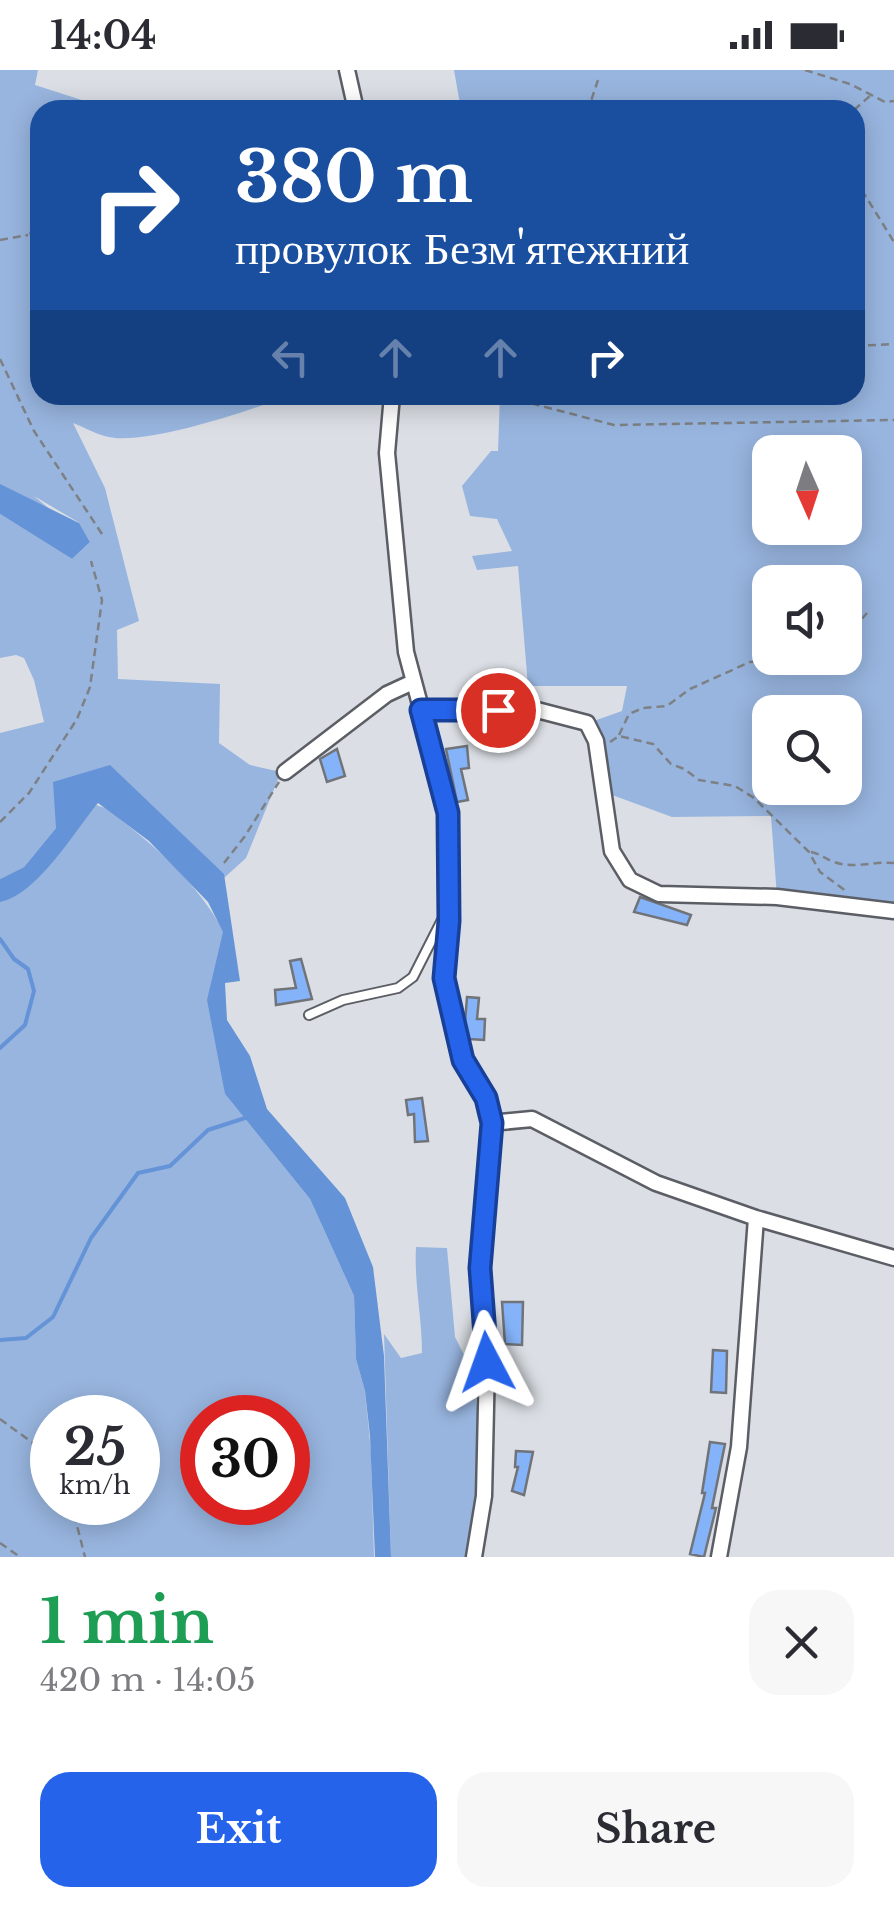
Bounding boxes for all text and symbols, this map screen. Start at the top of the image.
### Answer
text: 14:04 [50,12,157,59]
text: 380 m [235,134,473,221]
icon: right [70,140,200,270]
text: провулок Безм'ятежний [235,220,689,276]
icon: left [263,330,318,385]
icon: ahead [368,330,423,385]
icon: ahead [473,330,528,385]
icon: right [578,330,633,385]
north arrow [752,435,862,545]
map controls [752,435,862,805]
button: sound [752,565,862,675]
pin [456,668,541,753]
icon: arrive [471,683,526,738]
button: search [752,695,862,805]
position arrow [435,1310,539,1414]
speed limit sign: 30 [180,1395,310,1525]
text: 25 [64,1416,126,1479]
text: km/h [60,1470,130,1501]
text: 1 min [40,1585,214,1659]
button: close [749,1590,854,1695]
text: 420 m · 14:05 [40,1660,255,1700]
button: Exit [40,1772,437,1887]
button: Share [457,1772,854,1887]

